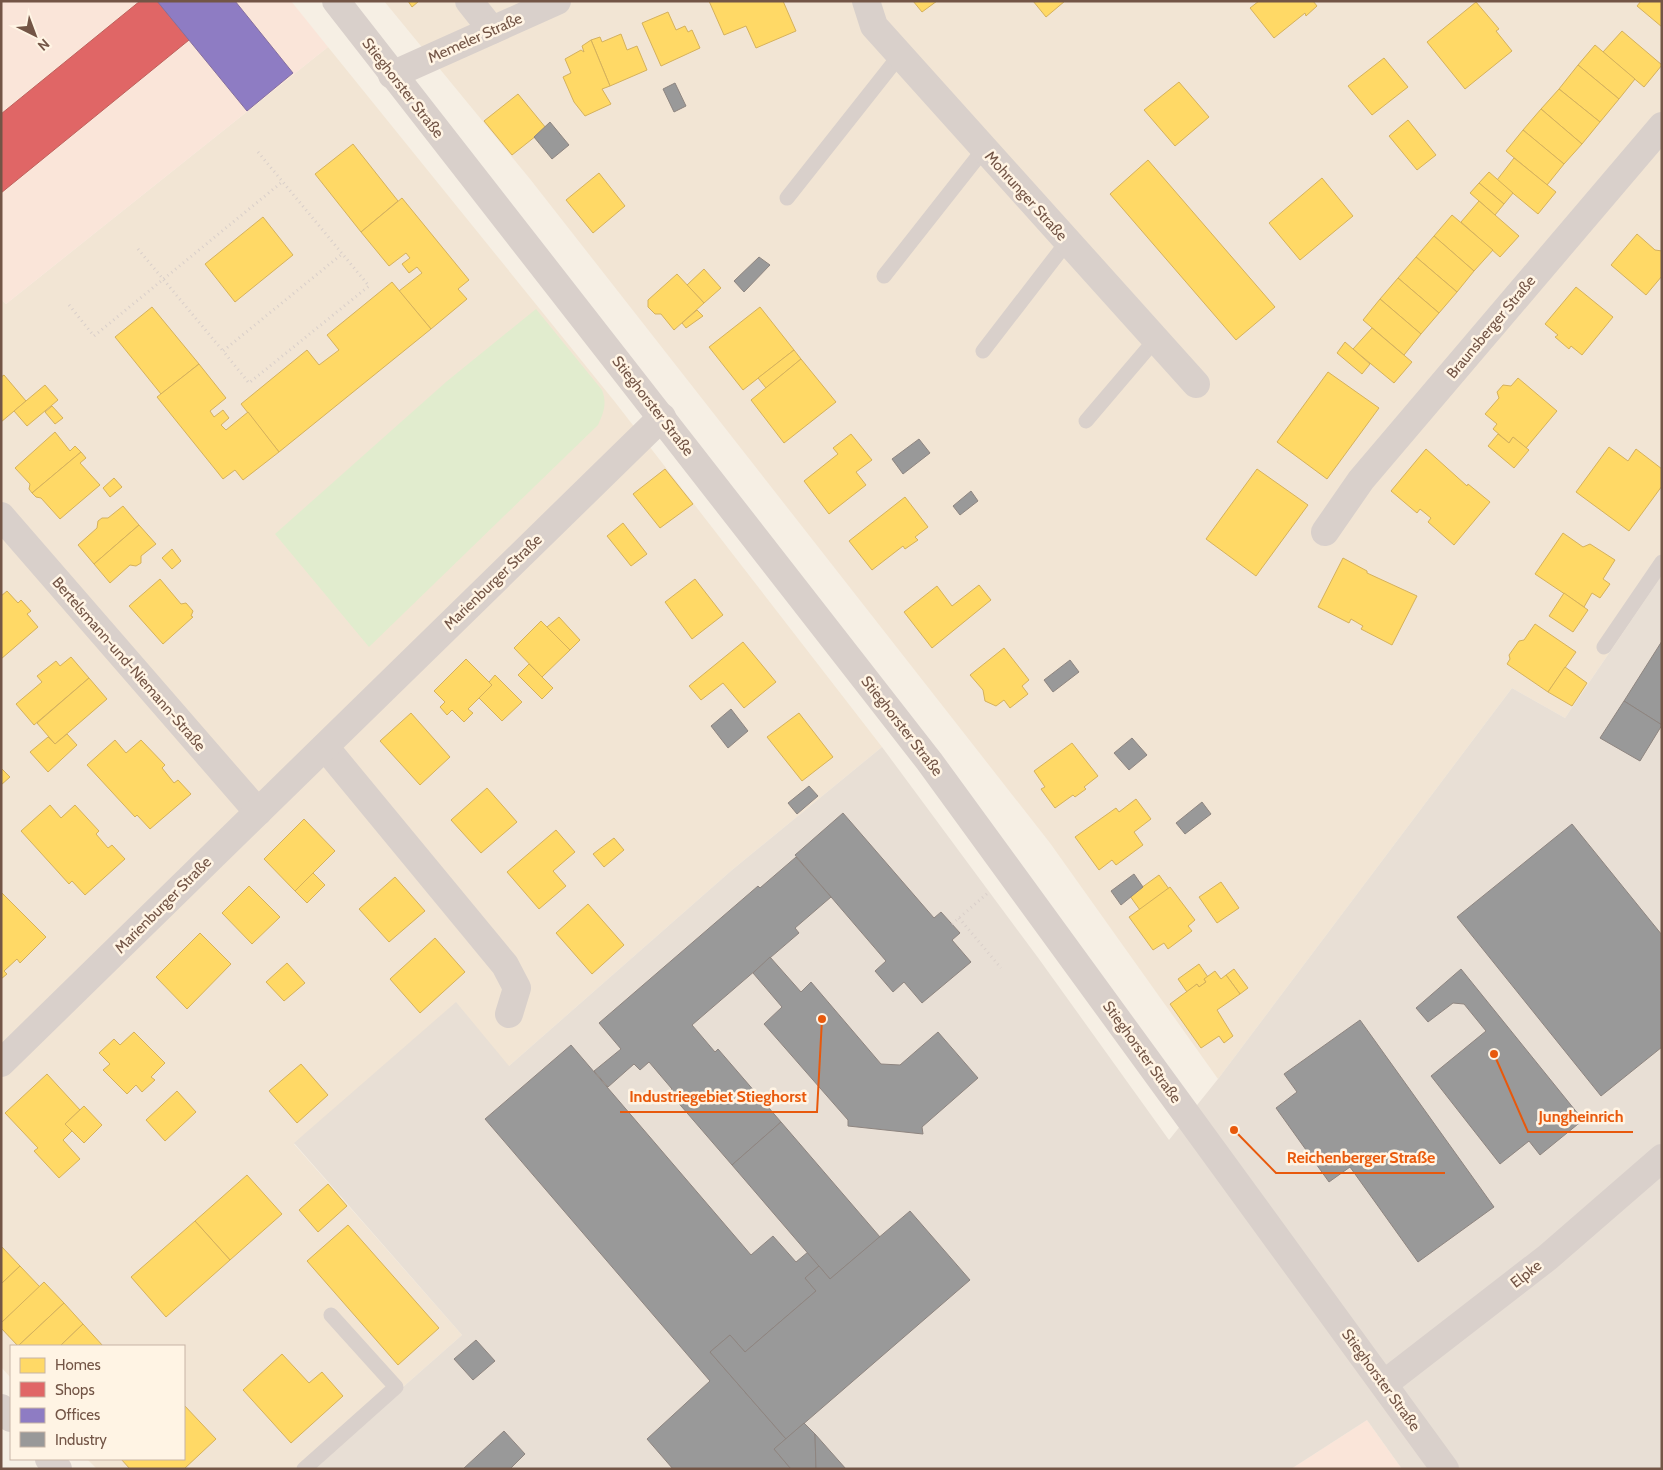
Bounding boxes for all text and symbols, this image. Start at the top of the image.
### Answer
street label: Memeler Straße [425,9,525,67]
north arrow [10,10,60,60]
street label: Stieghorster Straße [358,34,448,142]
text: N [34,35,53,55]
street label: Mohrunger Straße [981,147,1071,245]
street label: Braunsberger Straße [1443,272,1539,382]
street label: Stieghorster Straße [608,352,698,460]
street label: Marienburger Straße [440,530,546,633]
street label: Bertelsmann-und-Niemann-Straße [49,573,210,755]
street label: Stieghorster Straße [857,672,947,780]
street label: Marienburger Straße [111,853,215,957]
street label: Stieghorster Straße [1099,997,1185,1107]
callout: Industriegebiet Stieghorst [620,1081,817,1112]
text: Industriegebiet Stieghorst [629,1087,807,1106]
callout: Jungheinrich [1528,1101,1633,1132]
text: Jungheinrich [1538,1107,1623,1126]
callout: Reichenberger Straße [1276,1142,1445,1173]
text: Reichenberger Straße [1287,1148,1435,1167]
street label: Elpke [1507,1256,1545,1292]
street label: Stieghorster Straße [1338,1325,1424,1435]
legend [10,1345,185,1460]
text: Homes [55,1356,101,1374]
text: Shops [55,1381,95,1399]
text: Offices [55,1406,100,1424]
text: Industry [55,1431,107,1449]

